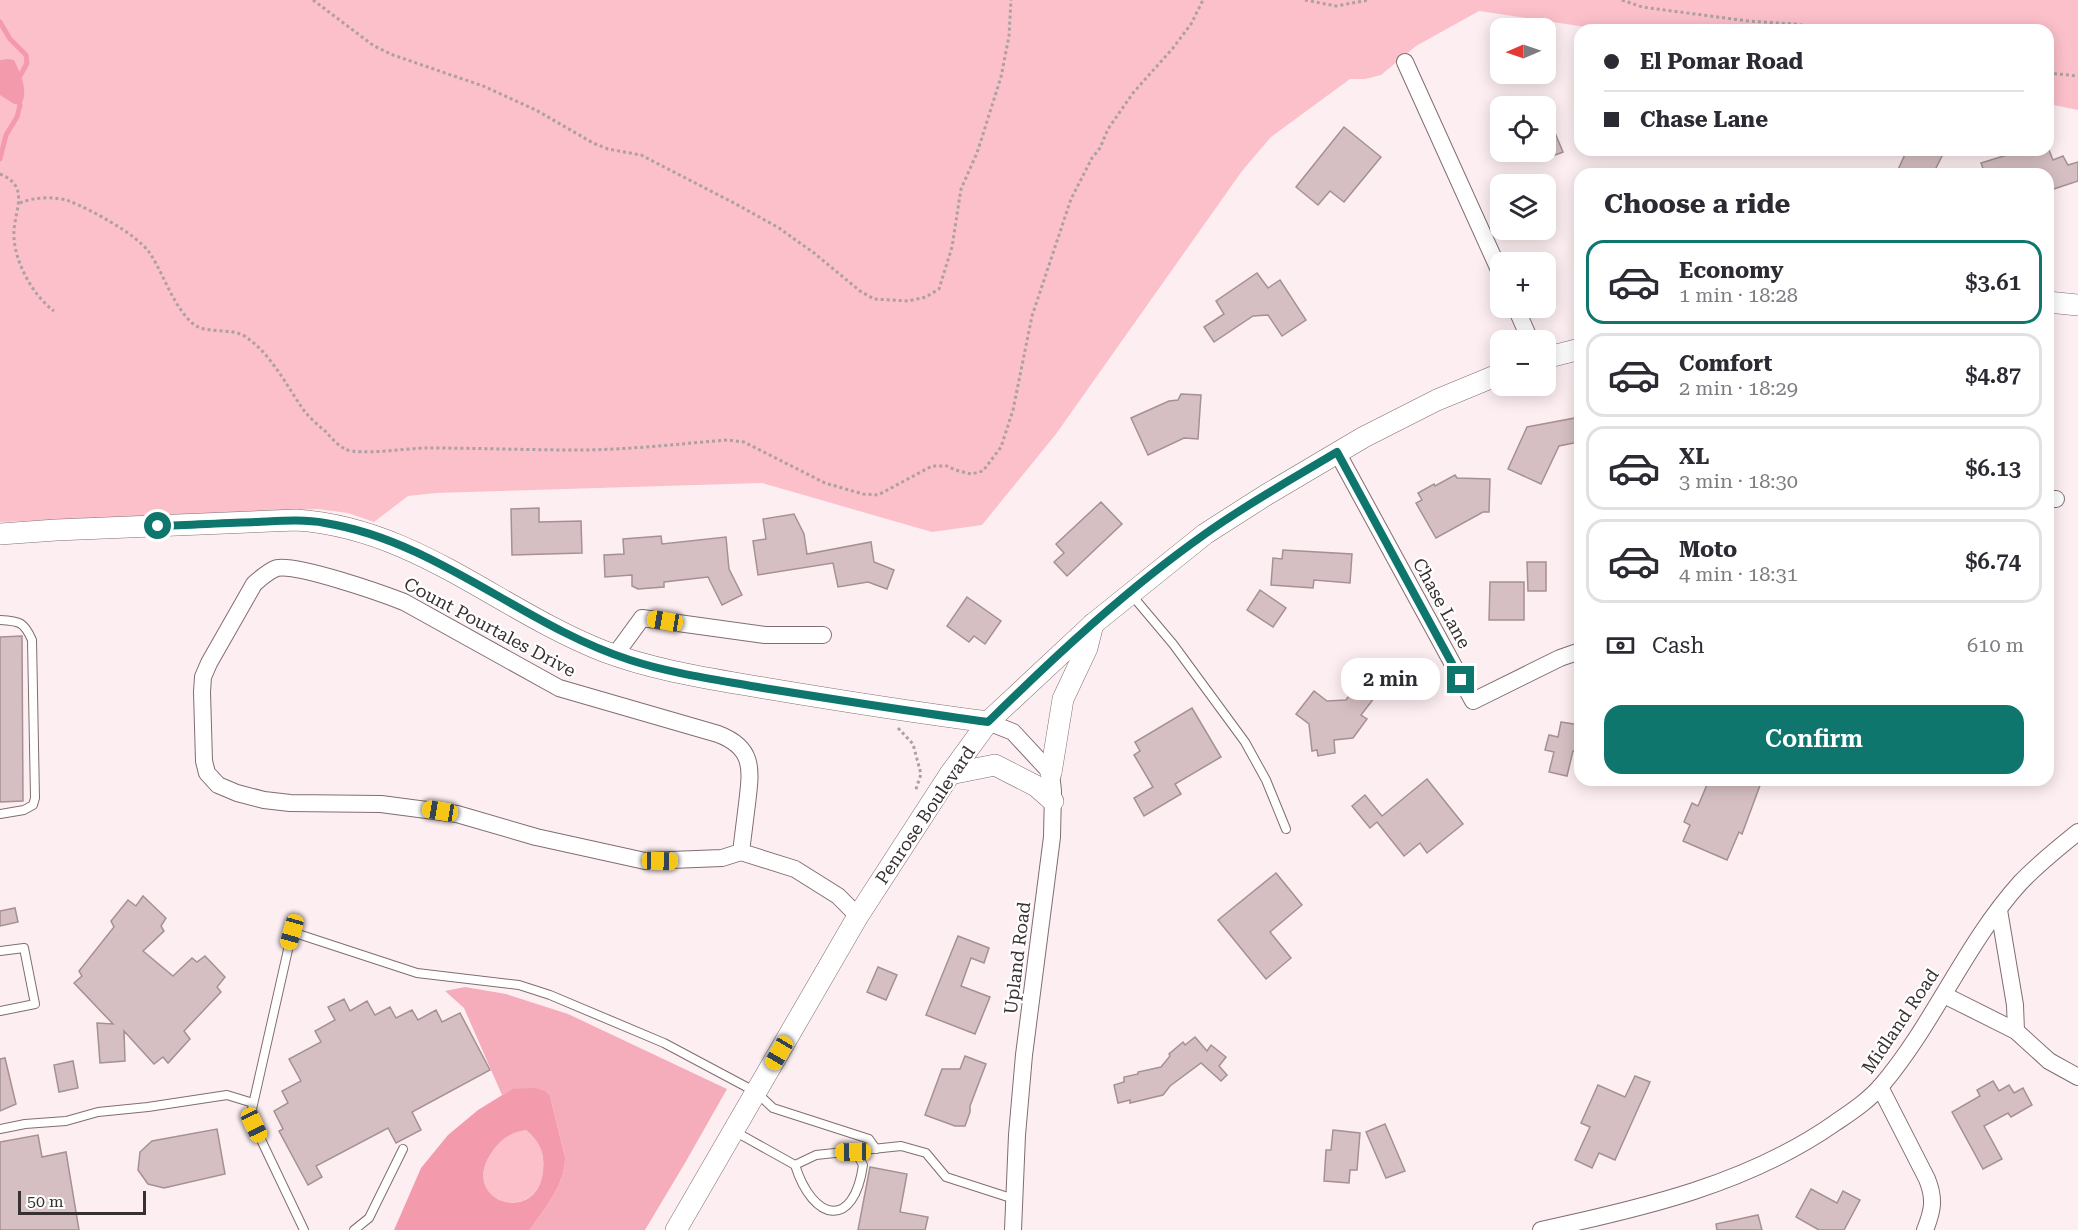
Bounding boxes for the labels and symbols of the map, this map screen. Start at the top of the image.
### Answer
north arrow [1490,18,1556,84]
route start [144,512,171,539]
street label: Chase Lane [1409,554,1475,652]
street label: Count Pourtales Drive [401,573,579,681]
car [646,609,684,633]
callout: 2 min [1341,659,1440,701]
route end [1447,666,1474,693]
street label: Penrose Boulevard [871,742,979,888]
car [421,799,459,823]
car [642,852,678,870]
street label: Upland Road [1000,900,1034,1015]
car [278,912,306,952]
street label: Midland Road [1857,964,1943,1077]
car [762,1033,796,1073]
car [238,1105,270,1145]
car [835,1143,871,1161]
scale bar [18,1188,146,1216]

